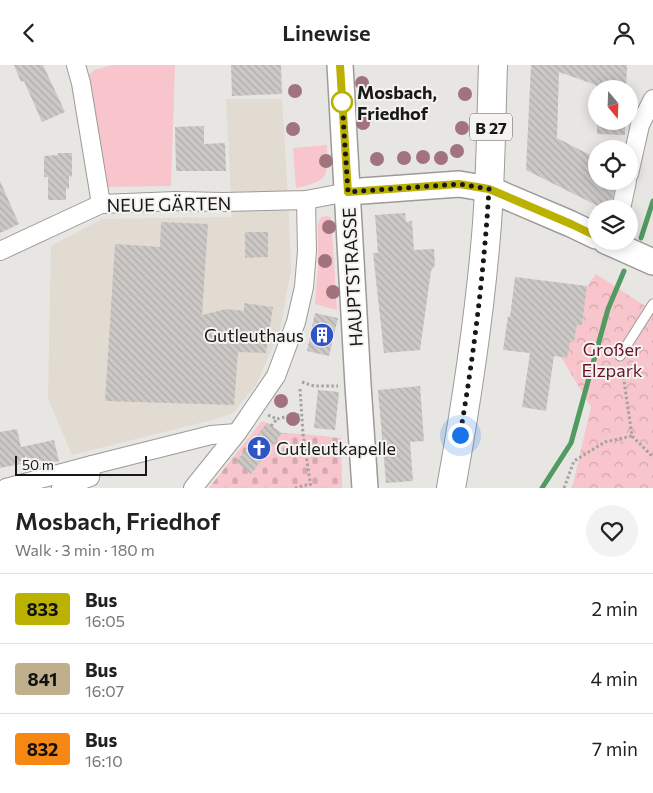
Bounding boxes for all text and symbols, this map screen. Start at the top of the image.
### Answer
icon: back [15,19,43,47]
text: Linewise [282,19,371,46]
icon: person [610,19,638,47]
north arrow [588,80,638,130]
map controls [588,80,638,250]
place label: Mosbach, Friedhof [357,81,437,124]
marker: Mosbach, Friedhof [331,91,353,113]
road number: B 27 [470,113,512,141]
button: locate [588,140,638,190]
street label: NEUE GÄRTEN [106,192,232,216]
button: layers [588,200,638,250]
street label: HAUPTSTRASSE [337,207,367,347]
building icon: Gutleuthaus [309,322,335,348]
place label: Gutleuthaus [204,324,304,346]
park label: Großer Elzpark [581,338,643,381]
your location [448,423,473,448]
church icon: Gutleutkapelle [246,435,272,461]
place label: Gutleutkapelle [276,437,396,459]
scale bar [15,453,148,476]
text: 50 m [22,456,54,473]
button: heart [586,505,638,557]
text: Mosbach, Friedhof [15,506,220,535]
text: Walk · 3 min · 180 m [15,540,155,559]
text: Bus [85,588,117,611]
text: 2 min [591,597,638,620]
text: 833 [27,598,58,620]
text: 16:05 [85,611,125,630]
text: Bus [85,658,117,681]
text: 4 min [591,667,638,690]
text: 841 [28,668,57,690]
text: 16:07 [85,681,124,700]
text: Bus [85,728,117,751]
text: 7 min [592,737,638,760]
text: 832 [27,738,58,760]
text: 16:10 [85,751,123,770]

